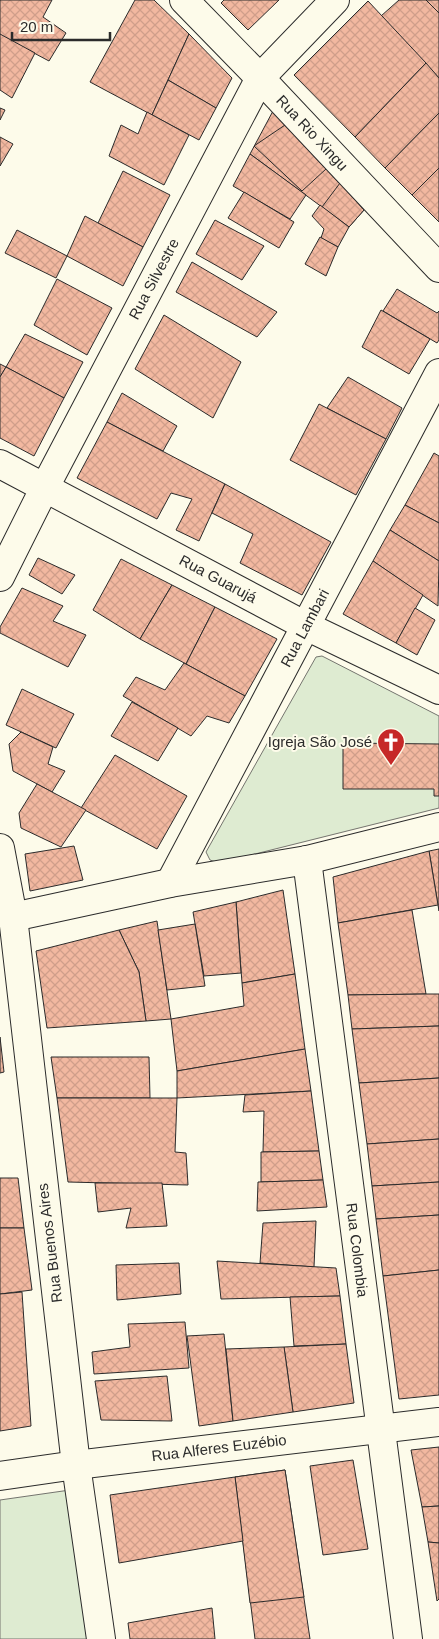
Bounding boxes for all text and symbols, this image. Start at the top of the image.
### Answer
scale bar [12,10,110,42]
text: 20 m [20,18,53,35]
street label: Rua Rio Xingu [273,91,352,174]
street label: Rua Silvestre [125,235,182,322]
street label: Rua Guarujá [177,551,260,606]
street label: Rua Lambari [277,586,332,670]
church icon: Igreja São José [376,727,406,766]
place label: Igreja São José [268,733,372,750]
street label: Rua Buenos Aires [34,1182,65,1304]
street label: Rua Colombia [343,1202,372,1299]
street label: Rua Alferes Euzébio [150,1431,287,1464]

